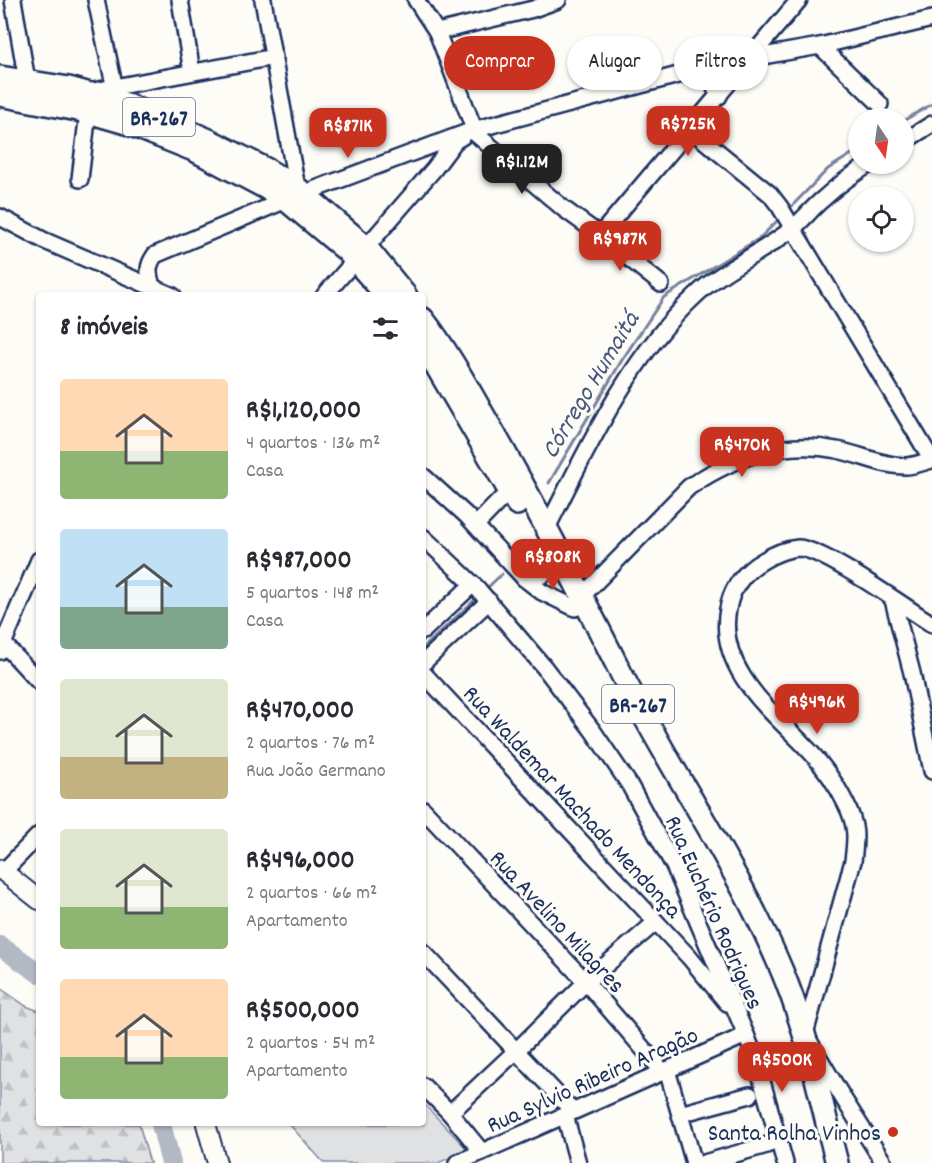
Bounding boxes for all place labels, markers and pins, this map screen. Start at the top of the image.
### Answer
pin: R$725K [639,106,737,157]
pin: R$871K [299,108,397,159]
pin: R$1.12M [467,144,577,195]
pin: R$987K [571,221,669,272]
pin: R$470K [693,427,791,478]
pin: R$808K [504,539,602,590]
pin: R$496K [768,684,866,735]
pin: R$500K [733,1042,831,1093]
place label: Santa Rolha Vinhos [708,1118,881,1152]
marker: Santa Rolha Vinhos [886,1125,900,1139]

